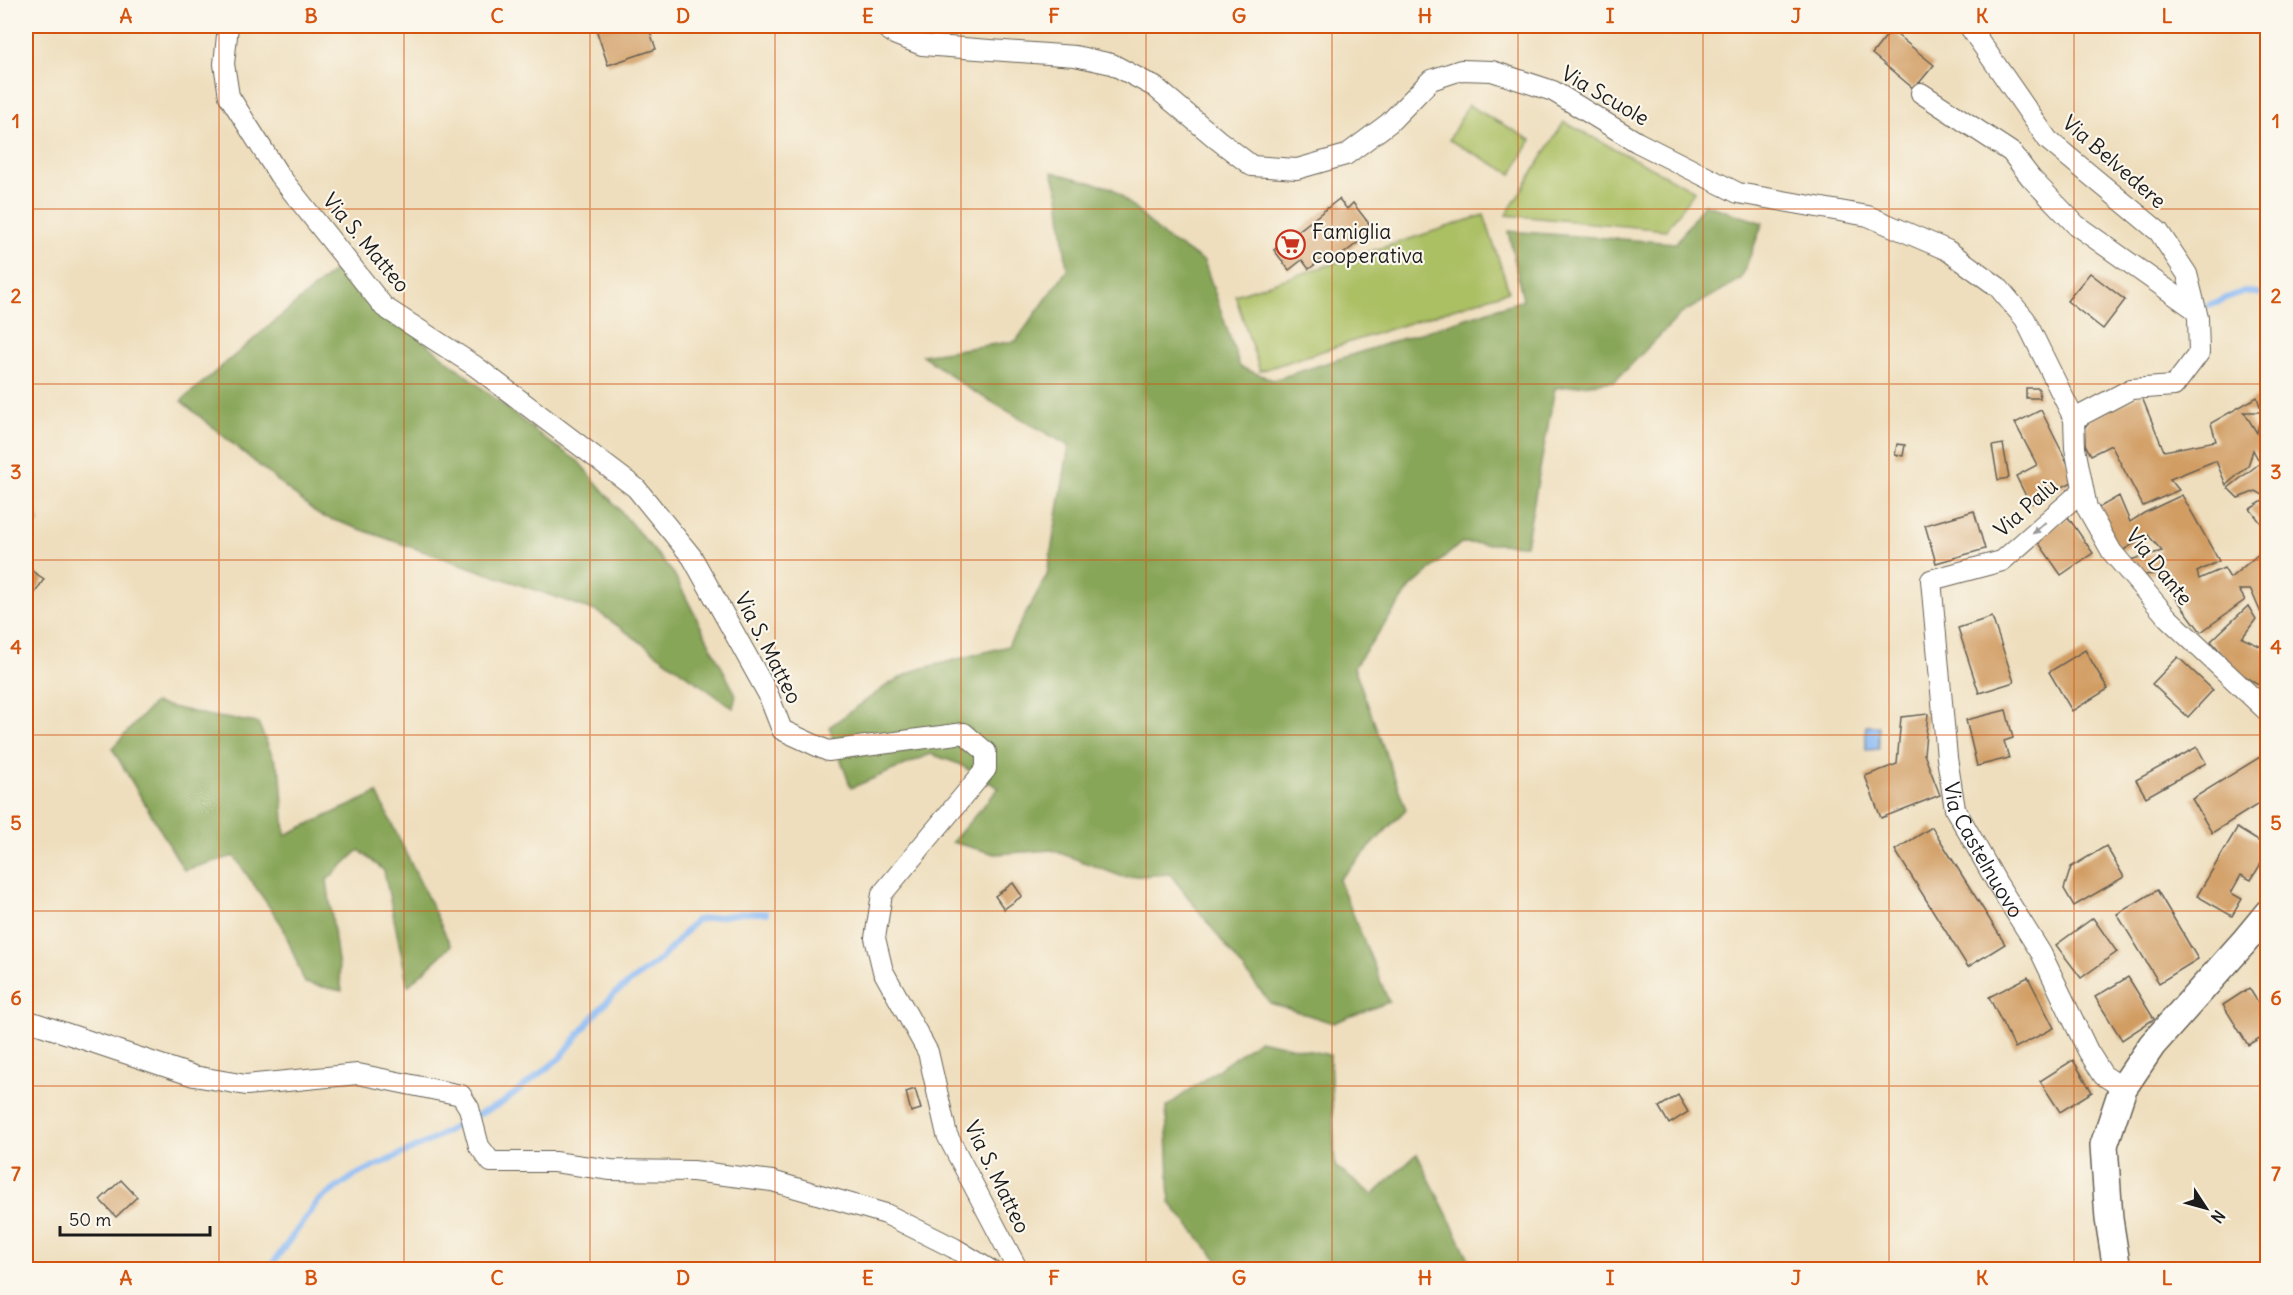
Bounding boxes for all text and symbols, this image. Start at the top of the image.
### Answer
text: A [120,3,133,28]
text: B [304,3,318,28]
text: C [490,3,504,28]
text: D [676,3,690,28]
text: E [862,3,874,28]
text: F [1048,3,1060,28]
text: G [1232,3,1246,28]
text: H [1418,3,1432,28]
text: I [1606,3,1615,28]
text: J [1791,3,1802,28]
text: K [1976,3,1989,28]
text: L [2162,3,2173,28]
street label: Via Scuole [1556,60,1654,132]
text: 1 [12,108,20,133]
text: 1 [2272,108,2280,133]
street label: Via Belvedere [2057,109,2172,214]
street label: Via S. Matteo [317,187,416,298]
place label: Famiglia cooperativa [1312,218,1424,269]
supermarket icon: Famiglia cooperativa [1275,228,1307,260]
text: 2 [11,283,22,308]
text: 2 [2271,283,2282,308]
text: 3 [10,459,22,484]
text: 3 [2270,459,2282,484]
street label: Via Palù [1988,473,2063,543]
one-way arrow [2032,521,2047,534]
street label: Via Dante [2120,523,2199,611]
street label: Via S. Matteo [729,587,808,708]
text: 4 [10,634,22,659]
text: 4 [2270,634,2282,659]
street label: Via Castelnuovo [1938,780,2030,923]
text: 5 [10,810,22,835]
text: 5 [2270,810,2282,835]
text: 6 [10,985,22,1010]
text: 6 [2270,985,2282,1010]
street label: Via S. Matteo [959,1116,1036,1237]
text: 7 [11,1161,21,1186]
text: 7 [2271,1161,2281,1186]
north arrow [2176,1178,2236,1238]
scale bar [60,1199,210,1237]
text: N [2207,1206,2229,1227]
text: 50 m [69,1208,111,1231]
text: A [120,1265,133,1290]
text: B [304,1265,318,1290]
text: C [490,1265,504,1290]
text: D [676,1265,690,1290]
text: E [862,1265,874,1290]
text: F [1048,1265,1060,1290]
text: G [1232,1265,1246,1290]
text: H [1418,1265,1432,1290]
text: I [1606,1265,1615,1290]
text: J [1791,1265,1802,1290]
text: K [1976,1265,1989,1290]
text: L [2162,1265,2173,1290]

